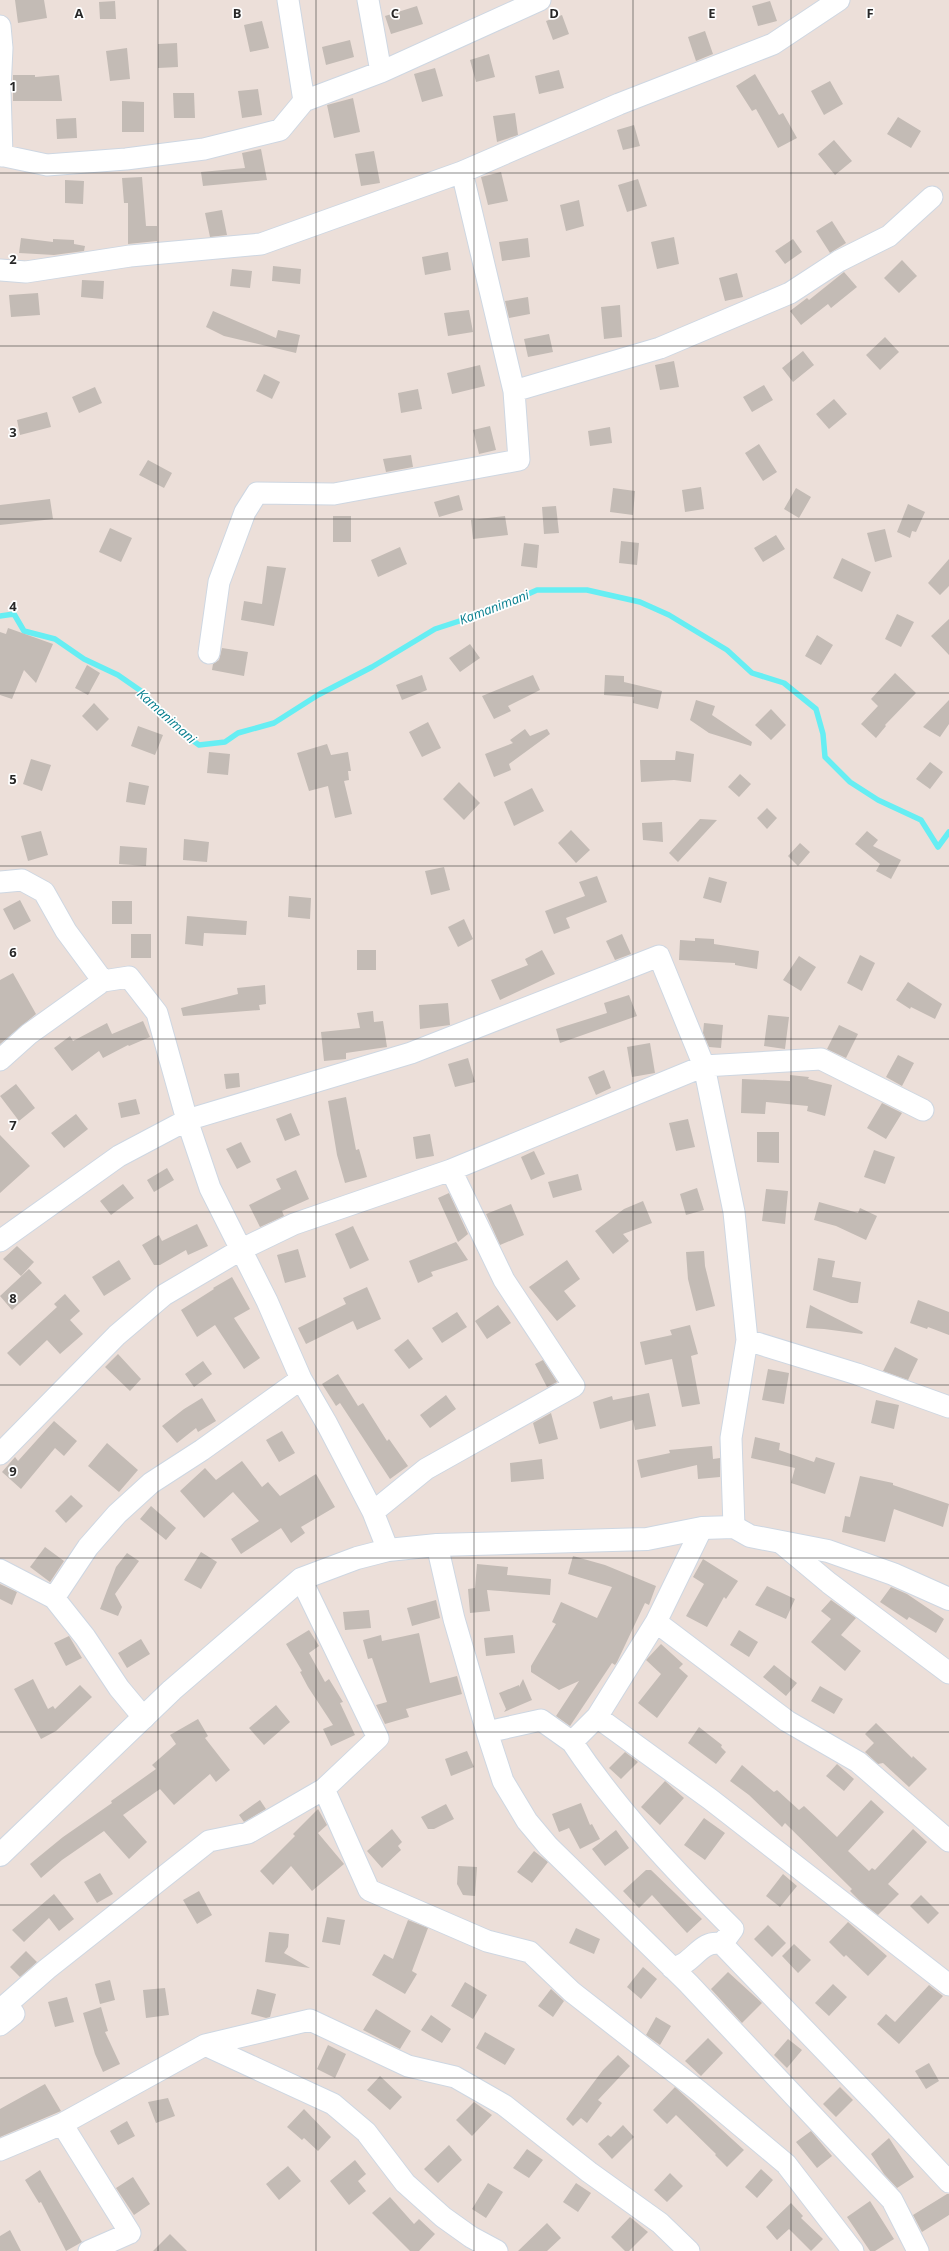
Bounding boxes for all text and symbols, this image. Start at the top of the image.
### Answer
text: A [75,4,84,22]
text: B [233,4,242,22]
text: C [391,4,399,22]
text: D [549,4,559,22]
text: E [708,4,716,22]
text: F [866,4,874,22]
text: 1 [9,77,17,95]
text: 2 [9,250,17,268]
text: 3 [9,423,17,441]
water label: Kamanimani [456,585,532,629]
text: 4 [9,597,17,615]
water label: Kamanimani [134,685,201,748]
text: 5 [9,770,17,788]
text: 6 [9,943,17,961]
text: 7 [9,1116,17,1134]
text: 8 [9,1289,17,1307]
text: 9 [9,1462,17,1480]

